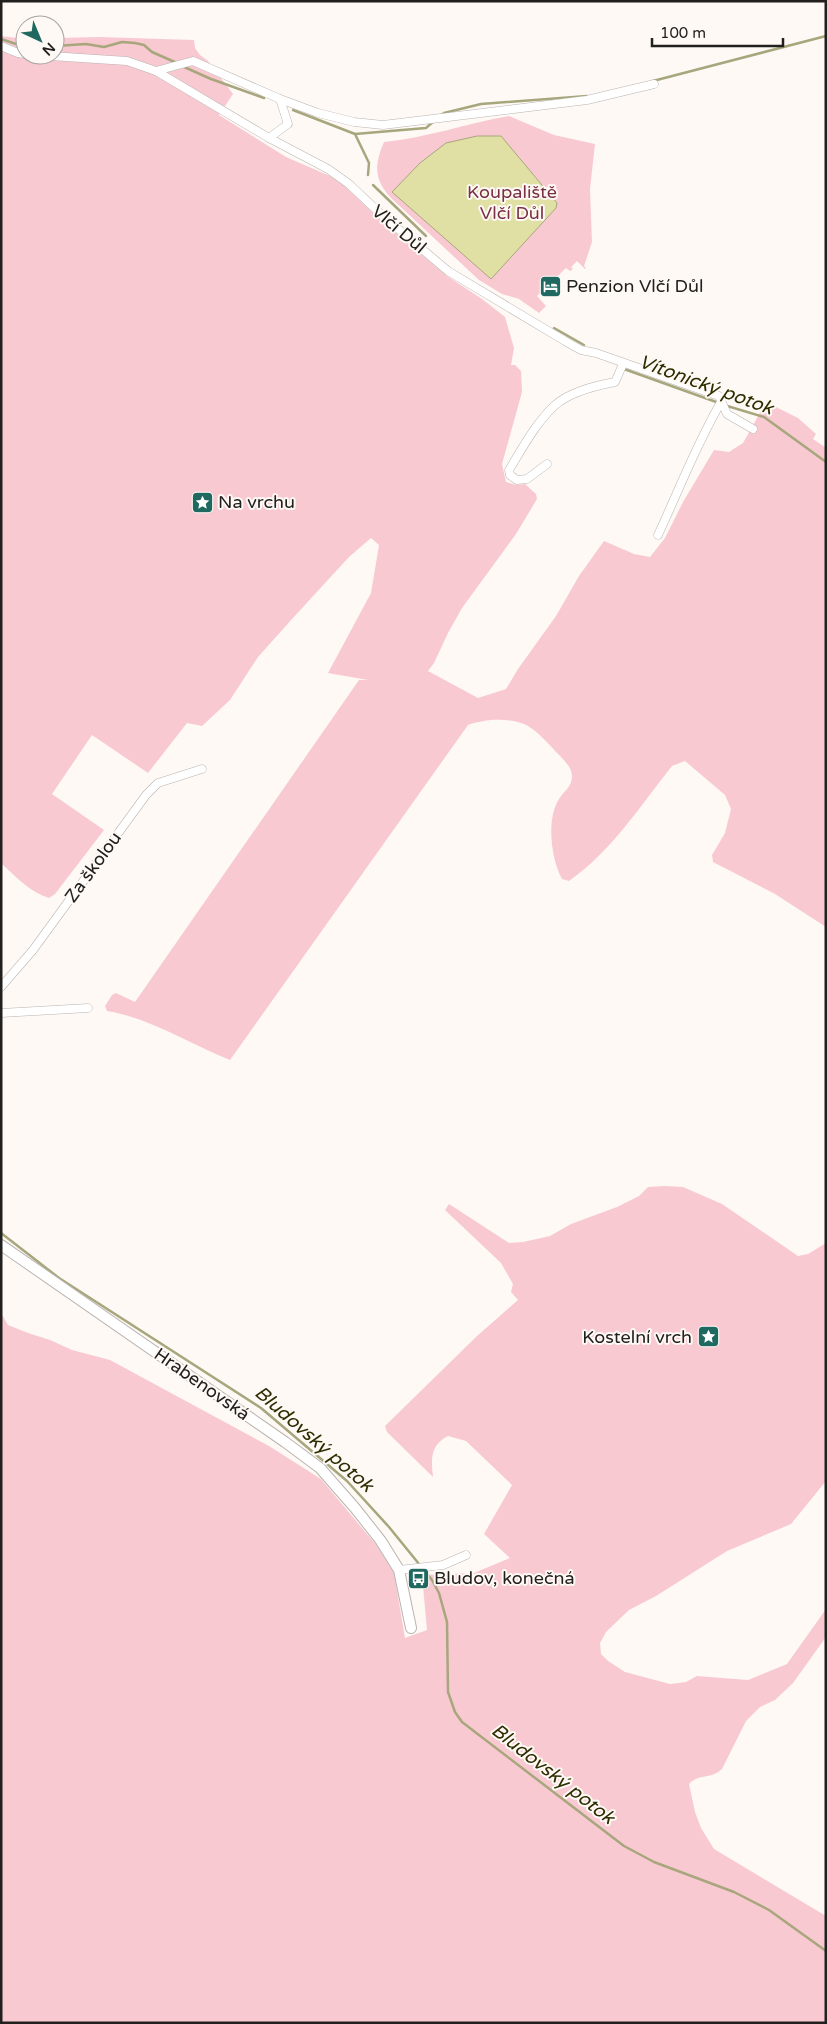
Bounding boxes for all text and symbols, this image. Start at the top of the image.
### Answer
north arrow [15,15,65,65]
scale bar [652,15,783,47]
text: 100 m [660,24,706,42]
text: N [39,39,59,59]
park label: Koupaliště Vlčí Důl [467,181,557,224]
street label: Vlčí Důl [367,200,431,258]
hotel icon: Penzion Vlčí Důl [538,274,562,298]
place label: Penzion Vlčí Důl [566,275,703,297]
water label: Vítonický potok [636,351,777,420]
place icon: Na vrchu [190,490,214,514]
place label: Na vrchu [218,491,295,513]
street label: Za školou [60,827,126,907]
place icon: Kostelní vrch [696,1325,720,1349]
place label: Kostelní vrch [582,1326,692,1348]
street label: Hrabenovská [150,1343,254,1425]
water label: Bludovský potok [250,1382,379,1498]
bus stop icon: Bludov, konečná [406,1566,430,1590]
place label: Bludov, konečná [434,1567,575,1589]
water label: Bludovský potok [487,1719,620,1830]

